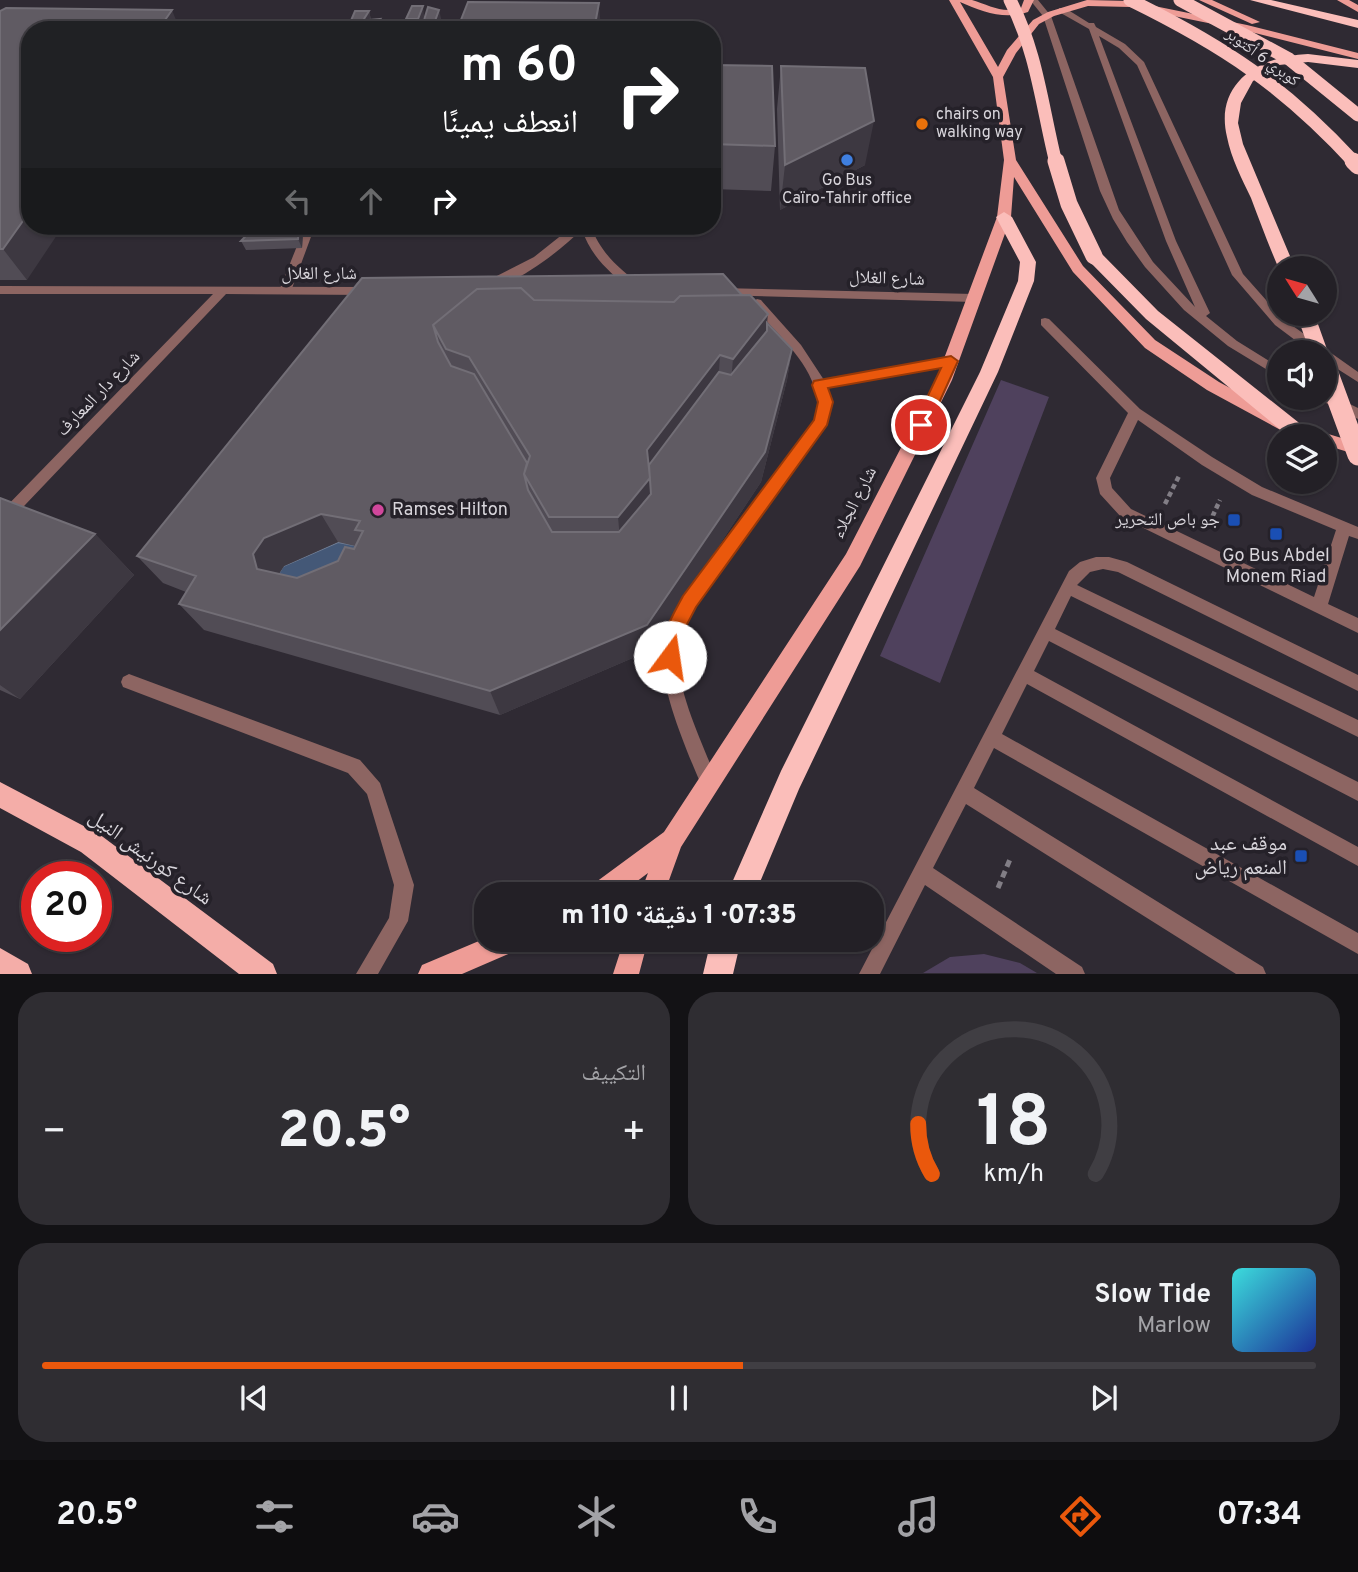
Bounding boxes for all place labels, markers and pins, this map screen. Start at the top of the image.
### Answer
place label: chairs on walking way [936,105,1023,143]
marker: chairs on walking way [914,116,930,132]
marker: Go Bus Caïro-Tahrir office [839,152,855,168]
place label: Go Bus Caïro-Tahrir office [782,171,912,209]
pin [891,395,951,455]
place label: Ramses Hilton [392,499,508,522]
marker: Ramses Hilton [370,502,386,518]
place label: جو باص التحرير [1114,509,1220,532]
marker: جو باص التحرير [1226,512,1242,528]
marker: Go Bus Abdel Monem Riad [1268,526,1284,542]
place label: Go Bus Abdel Monem Riad [1222,545,1330,589]
place label: موقف عبد المنعم رياض [1194,831,1287,882]
marker: موقف عبد المنعم رياض [1293,848,1309,864]

